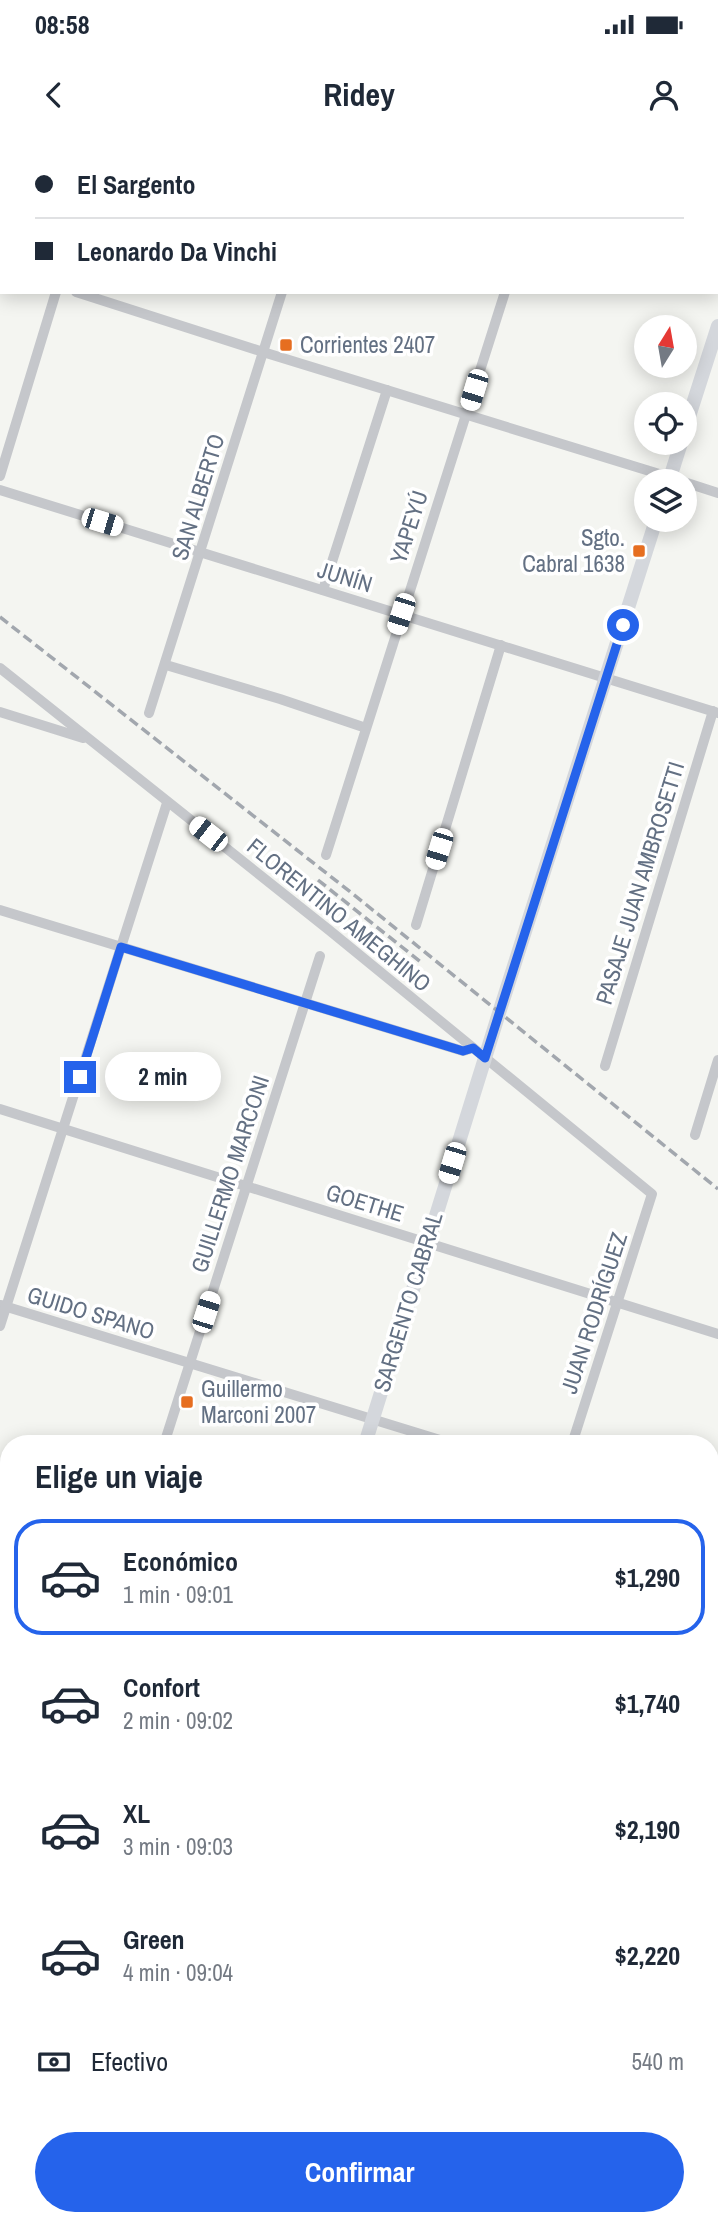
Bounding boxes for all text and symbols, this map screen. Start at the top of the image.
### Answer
text: 08:58 [35,7,90,42]
text: Ridey [323,73,395,116]
icon: back [35,76,73,114]
icon: person [645,76,683,114]
text: El Sargento [77,167,195,202]
text: Leonardo Da Vinchi [77,234,277,269]
north arrow [634,315,696,378]
map controls [634,315,697,532]
place label: Corrientes 2407 [300,329,435,360]
marker: Corrientes 2407 [278,337,294,353]
car [458,367,491,413]
button: locate [634,392,697,455]
street label: SAN ALBERTO [164,430,231,564]
button: layers [634,469,697,532]
street label: YAPEYÚ [382,486,435,567]
car [79,506,126,538]
place label: Sgto. Cabral 1638 [522,522,625,579]
marker: Sgto. Cabral 1638 [631,543,647,559]
street label: JUNÍN [314,554,376,599]
car [385,591,418,637]
route start [607,609,639,641]
street label: PASAJE JUAN AMBROSETTI [588,758,691,1008]
car [185,813,232,855]
car [423,826,456,872]
street label: FLORENTINO AMEGHINO [241,831,438,999]
callout: 2 min [104,1052,220,1102]
route end [64,1061,96,1093]
text: 2 min [138,1061,188,1092]
street label: GUILLERMO MARCONI [183,1071,276,1276]
car [436,1140,469,1186]
street label: GOETHE [323,1176,408,1229]
street label: SARGENTO CABRAL [365,1208,450,1395]
street label: JUAN RODRÍGUEZ [553,1228,634,1397]
street label: GUIDO SPANO [24,1278,159,1347]
car [190,1289,223,1335]
place label: Guillermo Marconi 2007 [201,1373,316,1430]
marker: Guillermo Marconi 2007 [179,1394,195,1410]
text: Elige un viaje [35,1455,203,1498]
text: Económico [123,1544,238,1579]
icon: car [39,1546,102,1609]
text: $1,290 [615,1560,680,1595]
text: 1 min · 09:01 [123,1579,233,1610]
text: Confort [123,1670,200,1705]
icon: car [39,1672,102,1735]
text: $1,740 [615,1686,680,1721]
text: 2 min · 09:02 [123,1705,233,1736]
text: XL [123,1796,150,1831]
icon: car [39,1798,102,1861]
text: $2,190 [615,1812,680,1847]
text: 3 min · 09:03 [123,1831,233,1862]
text: Green [123,1922,185,1957]
icon: car [39,1924,102,1987]
text: $2,220 [615,1938,680,1973]
text: 4 min · 09:04 [123,1957,233,1988]
icon: cash [35,2043,73,2081]
text: Efectivo [91,2044,168,2079]
text: 540 m [632,2046,684,2077]
button: Confirmar [35,2132,684,2212]

